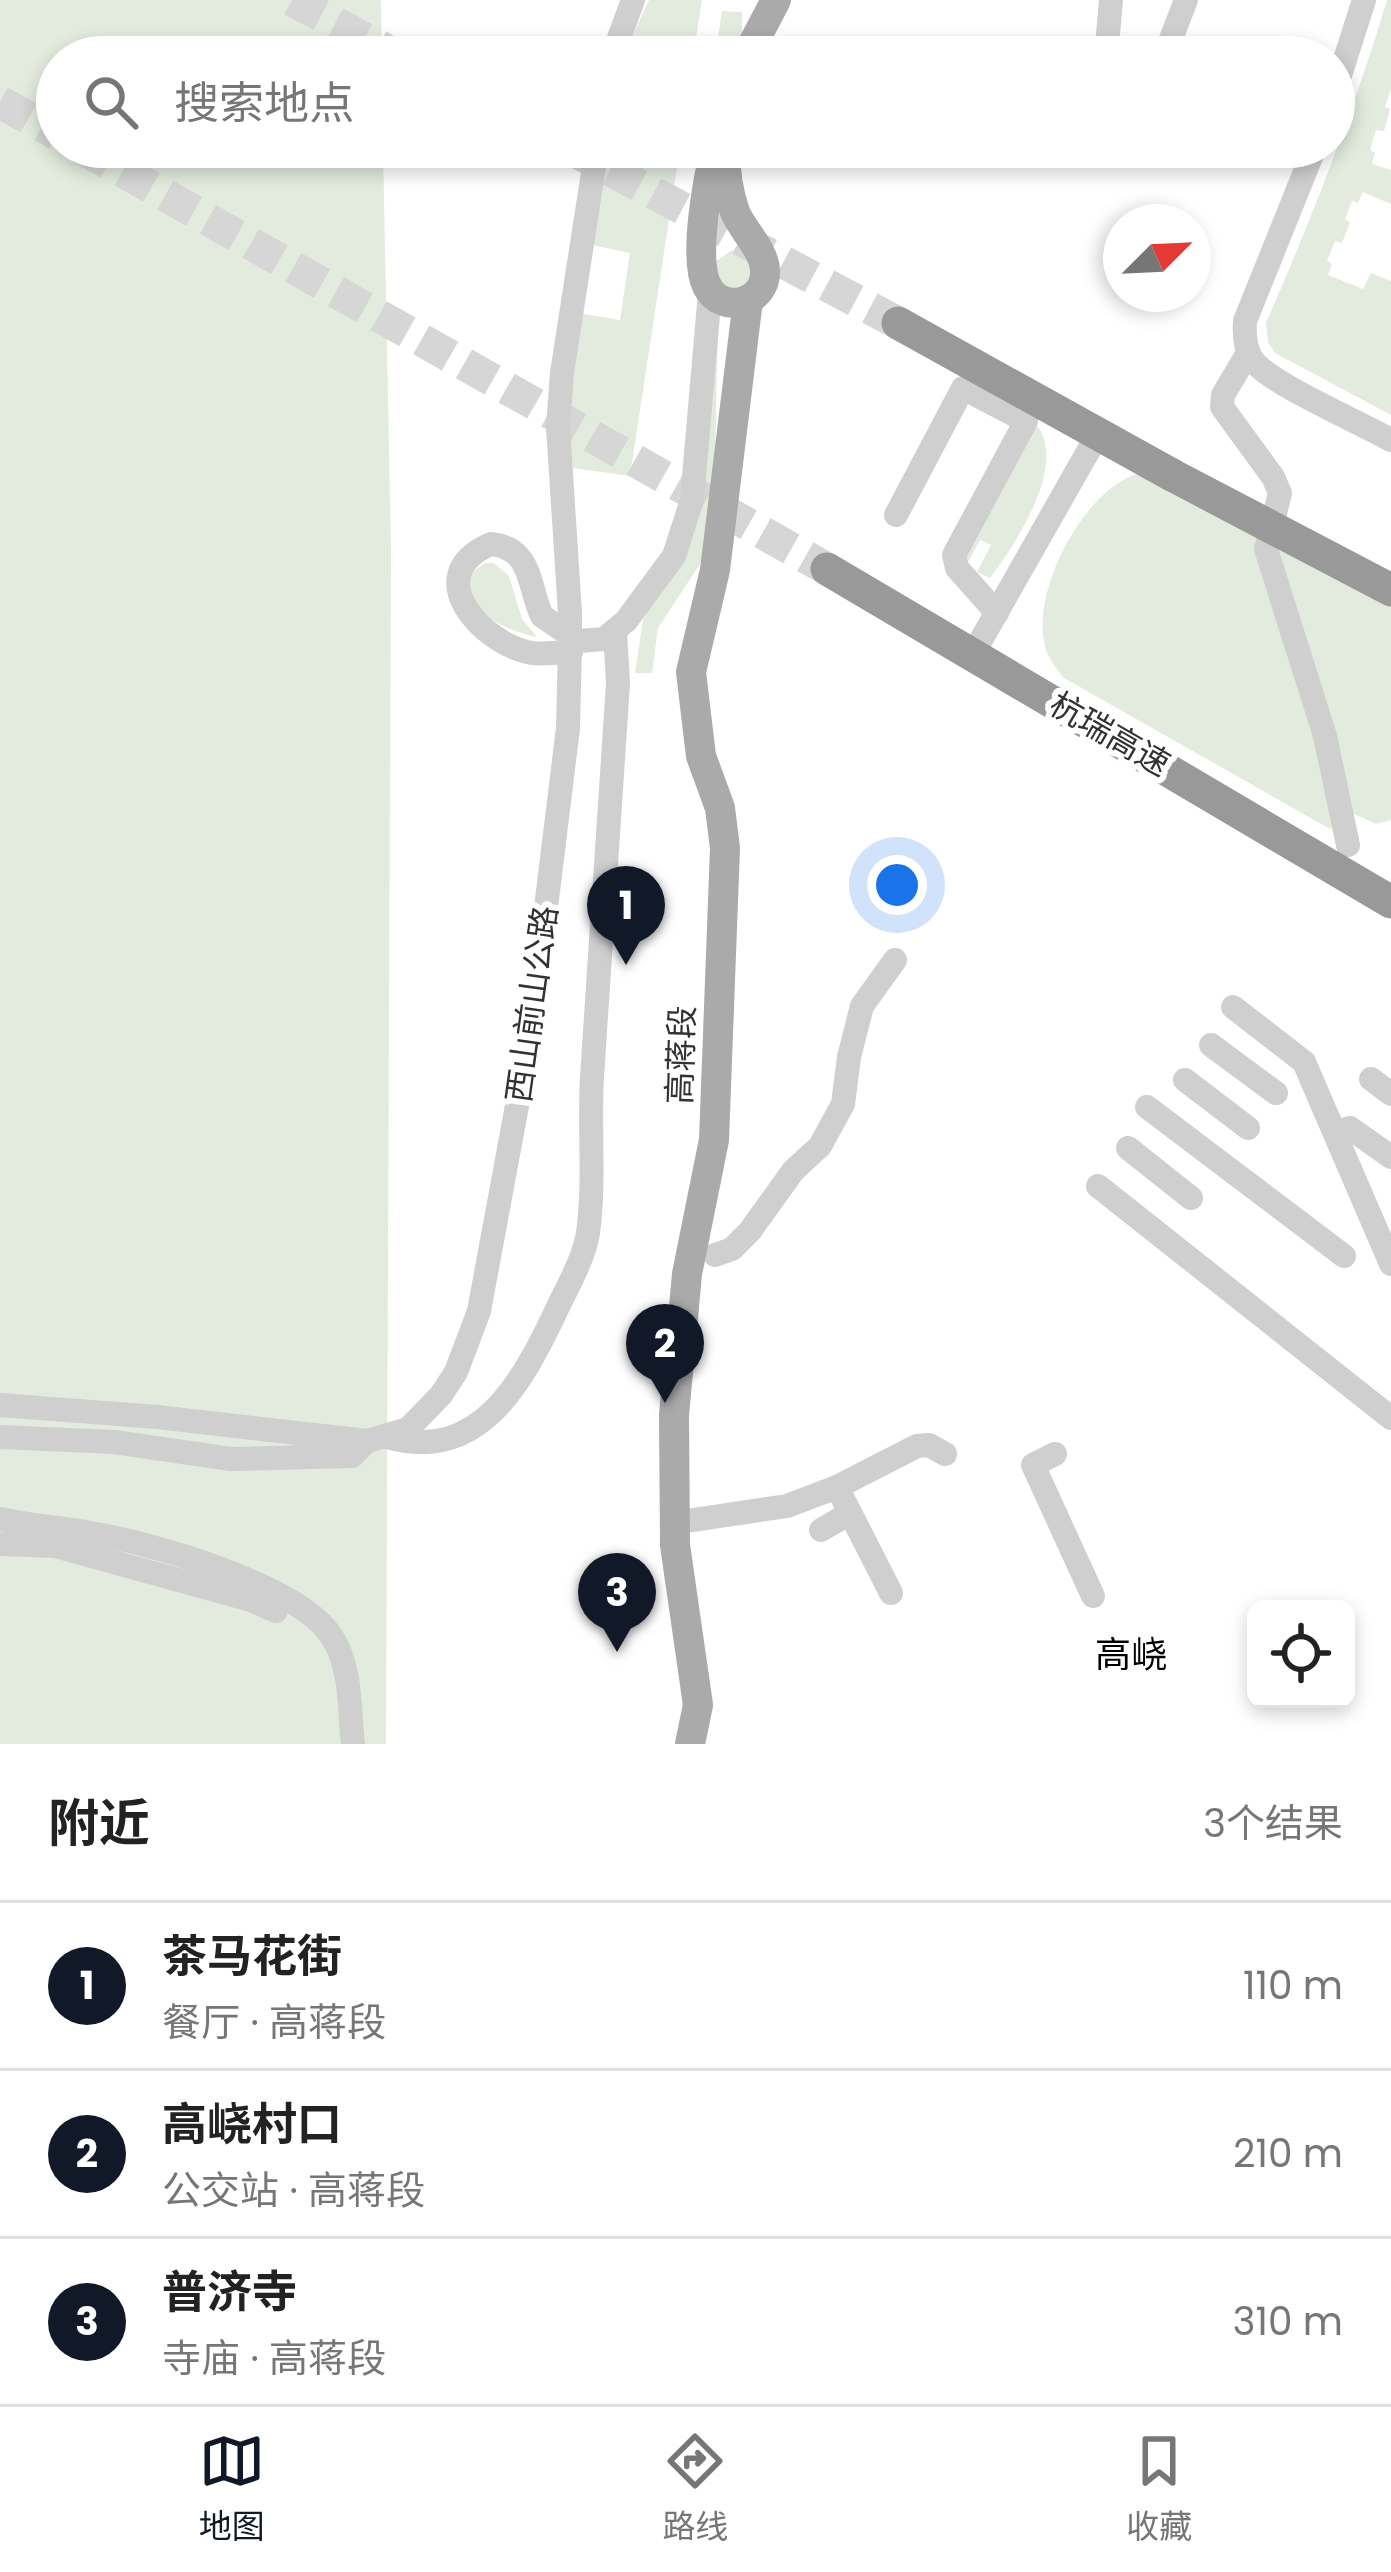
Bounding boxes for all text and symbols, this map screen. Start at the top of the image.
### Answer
search box [36,36,1355,168]
icon: search [78,69,144,135]
text: 搜索地点 [174,72,354,135]
north arrow [1103,204,1211,312]
street label: 杭瑞高速 [1041,681,1179,787]
your location [867,855,927,915]
pin: 1 [587,866,665,965]
street label: 西山前山公路 [495,903,569,1105]
street label: 高蒋段 [656,1005,706,1105]
pin: 2 [626,1304,704,1403]
pin: 3 [578,1553,656,1652]
map controls [1247,1600,1355,1708]
button: locate [1247,1600,1355,1708]
district label: 高峣 [1095,1629,1167,1680]
text: 附近 [48,1787,150,1859]
text: 3个结果 [1203,1796,1343,1851]
text: 茶马花街 [162,1925,342,1988]
text: 1 [80,1958,94,2013]
text: 110 m [1243,1958,1343,2013]
text: 餐厅 · 高蒋段 [162,1995,386,2050]
text: 高峣村口 [162,2093,342,2156]
text: 2 [76,2126,98,2181]
text: 210 m [1233,2126,1343,2181]
text: 公交站 · 高蒋段 [162,2163,425,2218]
text: 普济寺 [162,2261,297,2324]
text: 3 [75,2294,99,2349]
text: 310 m [1232,2294,1343,2349]
text: 寺庙 · 高蒋段 [162,2331,386,2386]
tab: 地图 [199,2428,265,2552]
tab: 路线 [662,2428,728,2552]
tab: 收藏 [1126,2428,1192,2552]

